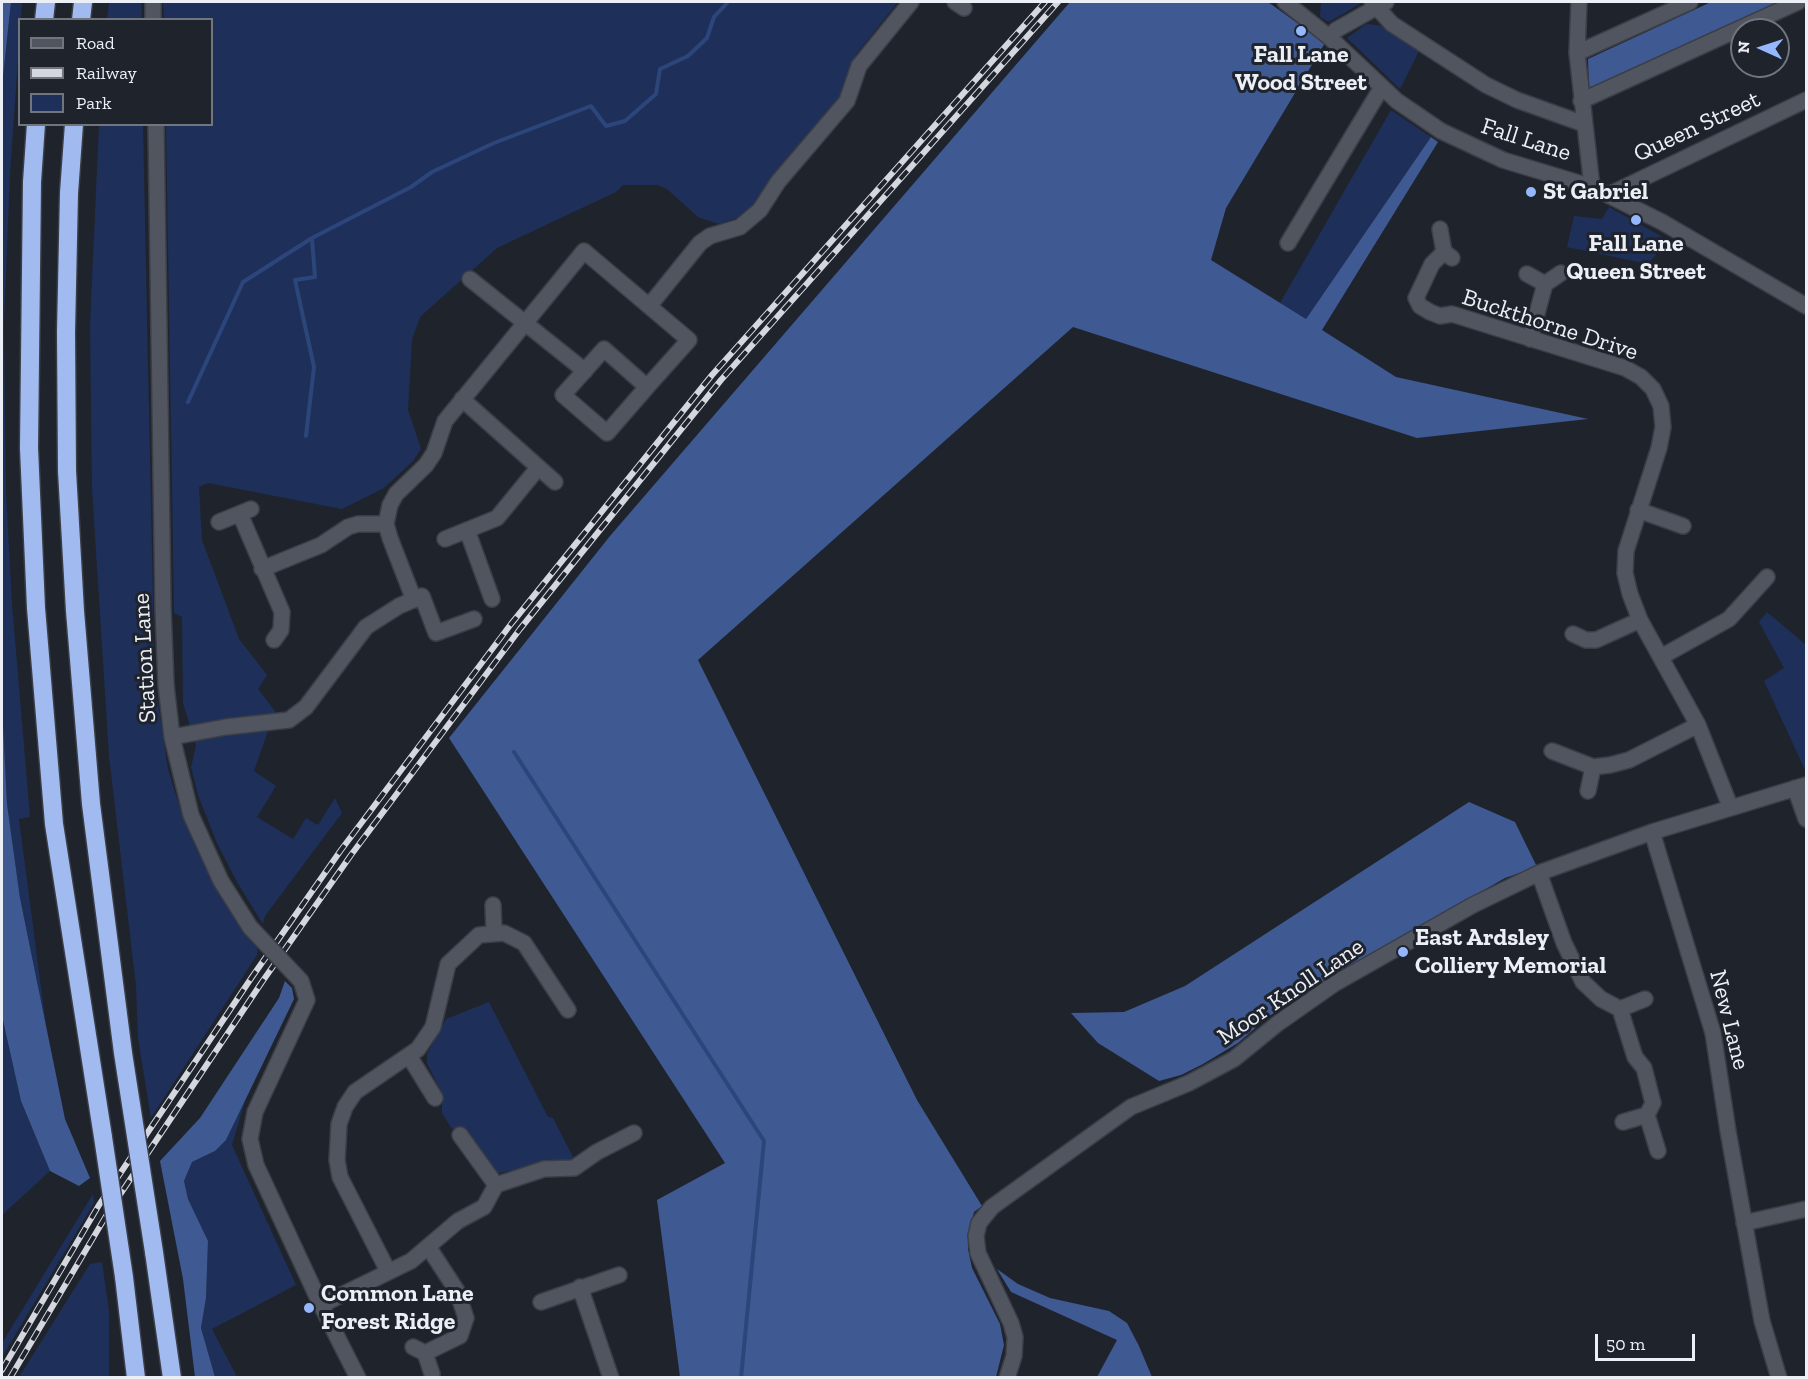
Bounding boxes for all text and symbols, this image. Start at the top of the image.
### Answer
legend [18,18,213,126]
north arrow [1730,18,1790,78]
marker: Fall Lane Wood Street [1294,24,1308,38]
text: Road [76,32,115,54]
place label: Fall Lane Wood Street [1235,41,1367,97]
text: N [1734,41,1753,54]
text: Railway [76,62,137,84]
street label: Queen Street [1629,85,1765,169]
text: Park [76,92,112,114]
street label: Fall Lane [1478,112,1574,168]
place label: St Gabriel [1543,178,1648,206]
marker: St Gabriel [1524,185,1538,199]
marker: Fall Lane Queen Street [1629,213,1643,227]
place label: Fall Lane Queen Street [1566,230,1706,286]
street label: Buckthorne Drive [1458,283,1642,367]
street label: Station Lane [127,592,163,724]
place label: East Ardsley Colliery Memorial [1415,924,1606,980]
street label: Moor Knoll Lane [1212,932,1370,1052]
marker: East Ardsley Colliery Memorial [1396,945,1410,959]
street label: New Lane [1703,967,1755,1073]
place label: Common Lane Forest Ridge [321,1280,474,1336]
marker: Common Lane Forest Ridge [302,1301,316,1315]
scale bar [1598,1322,1698,1360]
text: 50 m [1606,1333,1645,1355]

